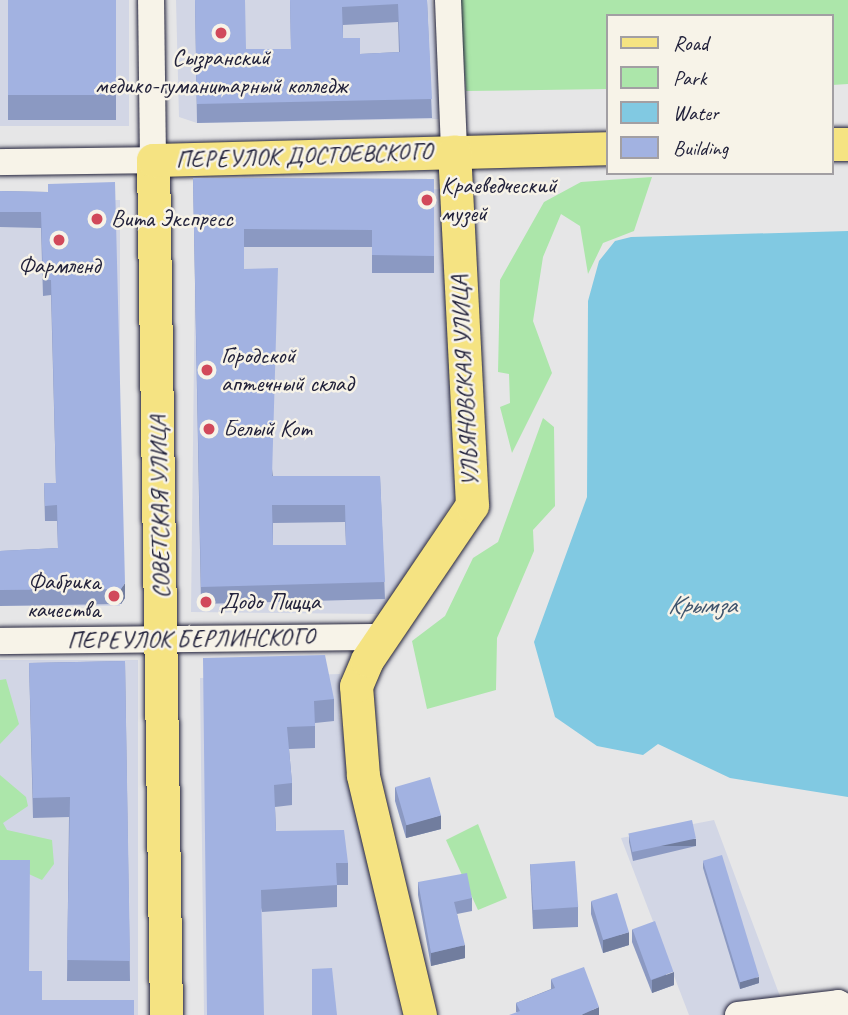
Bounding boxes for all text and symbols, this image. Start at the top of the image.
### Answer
legend [606,14,834,175]
marker: Сызранский медико-гуманитарный колледж [213,25,229,41]
text: Road [673,30,708,56]
place label: Сызранский медико-гуманитарный колледж [95,44,347,100]
text: Park [673,65,706,91]
text: Water [673,100,719,126]
text: Building [673,135,728,161]
street label: ПЕРЕУЛОК ДОСТОЕВСКОГО [176,137,432,175]
place label: Краеведческий музей [441,172,557,228]
marker: Краеведческий музей [419,192,435,208]
place label: Вита Экспресс [111,205,232,233]
marker: Вита Экспресс [89,211,105,227]
marker: Фармленд [51,232,67,248]
place label: Фармленд [18,252,100,280]
street label: УЛЬЯНОВСКАЯ УЛИЦА [445,275,485,487]
place label: Городской аптечный склад [221,342,353,398]
marker: Городской аптечный склад [199,362,215,378]
place label: Белый Кот [223,415,311,443]
street label: СОВЕТСКАЯ УЛИЦА [144,416,176,598]
marker: Белый Кот [201,421,217,437]
place label: Фабрика качества [27,568,100,624]
marker: Фабрика качества [106,588,122,604]
place label: Додо Пицца [220,588,320,616]
water label: Крымза [668,589,736,621]
marker: Додо Пицца [198,594,214,610]
street label: ПЕРЕУЛОК БЕРЛИНСКОГО [68,622,314,656]

